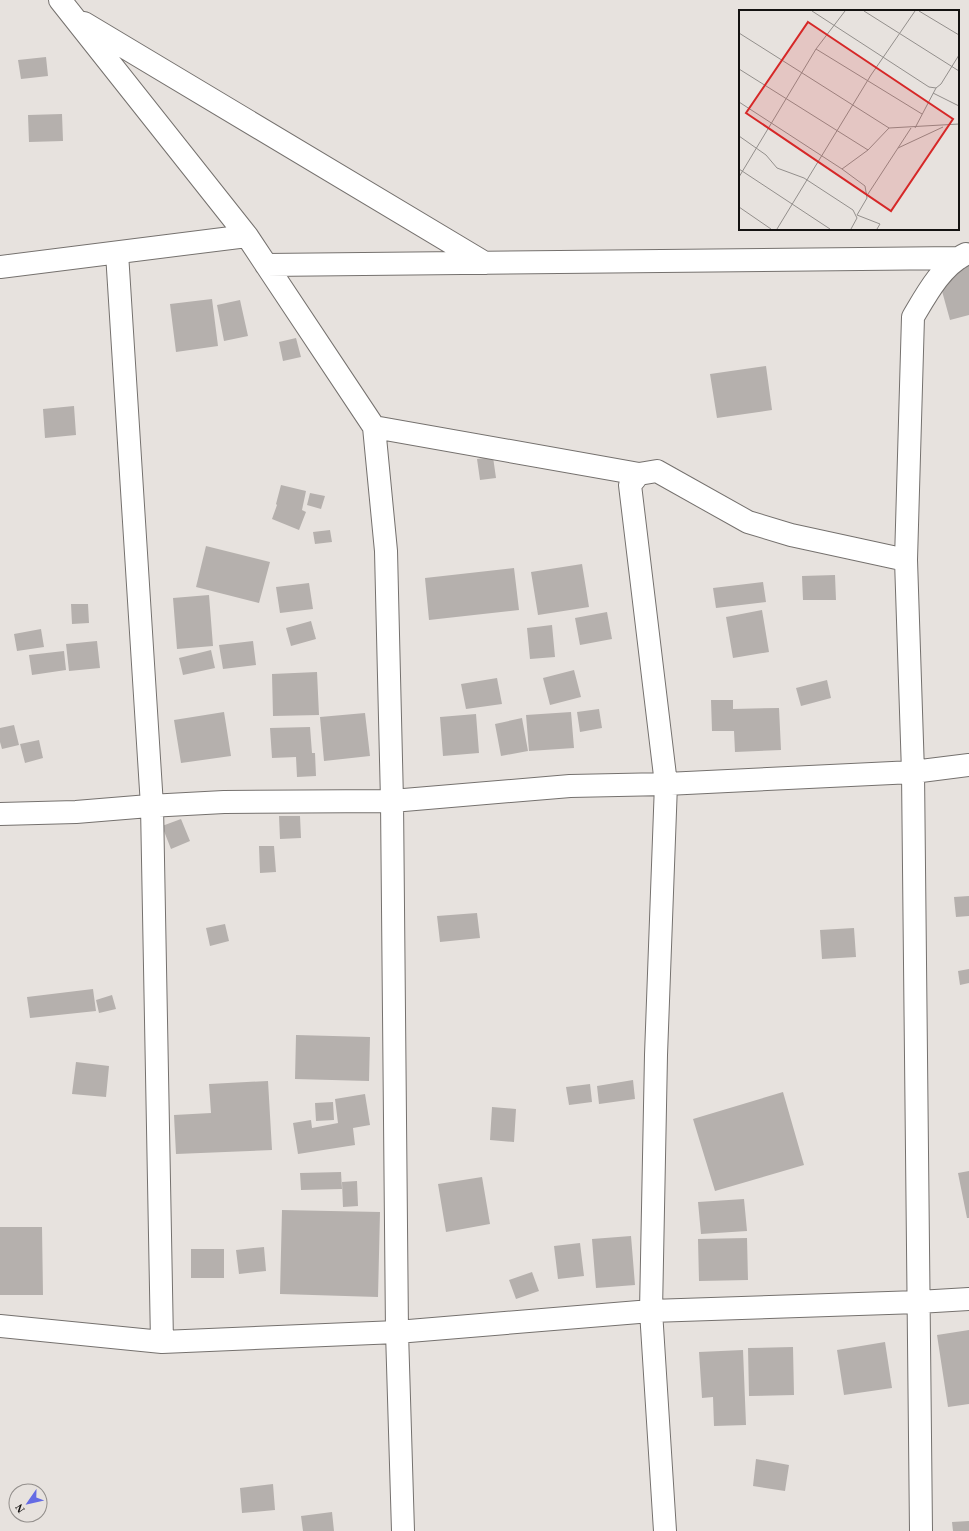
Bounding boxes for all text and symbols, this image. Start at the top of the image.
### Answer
inset map [739,10,959,230]
north arrow [8,1483,48,1523]
text: N [12,1502,27,1515]

